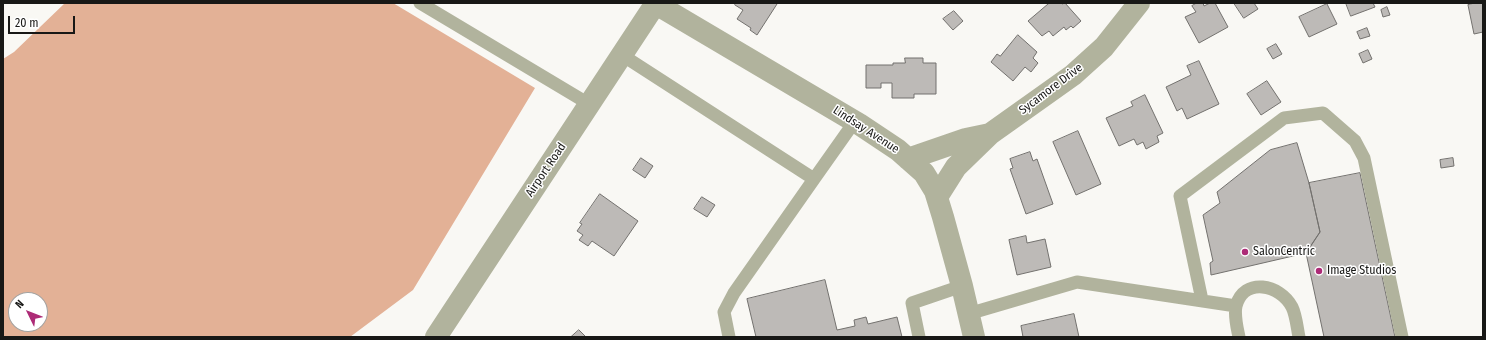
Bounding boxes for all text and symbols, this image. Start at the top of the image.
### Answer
scale bar [10,8,77,34]
text: 20 m [15,16,39,30]
street label: Sycamore Drive [1016,61,1086,117]
street label: Lindsay Avenue [830,103,902,157]
street label: Airport Road [523,140,569,200]
place label: SalonCentric [1253,245,1315,259]
marker: SalonCentric [1240,247,1250,257]
place label: Image Studios [1327,264,1396,278]
marker: Image Studios [1314,266,1324,276]
north arrow [8,292,48,332]
text: N [13,297,27,311]

